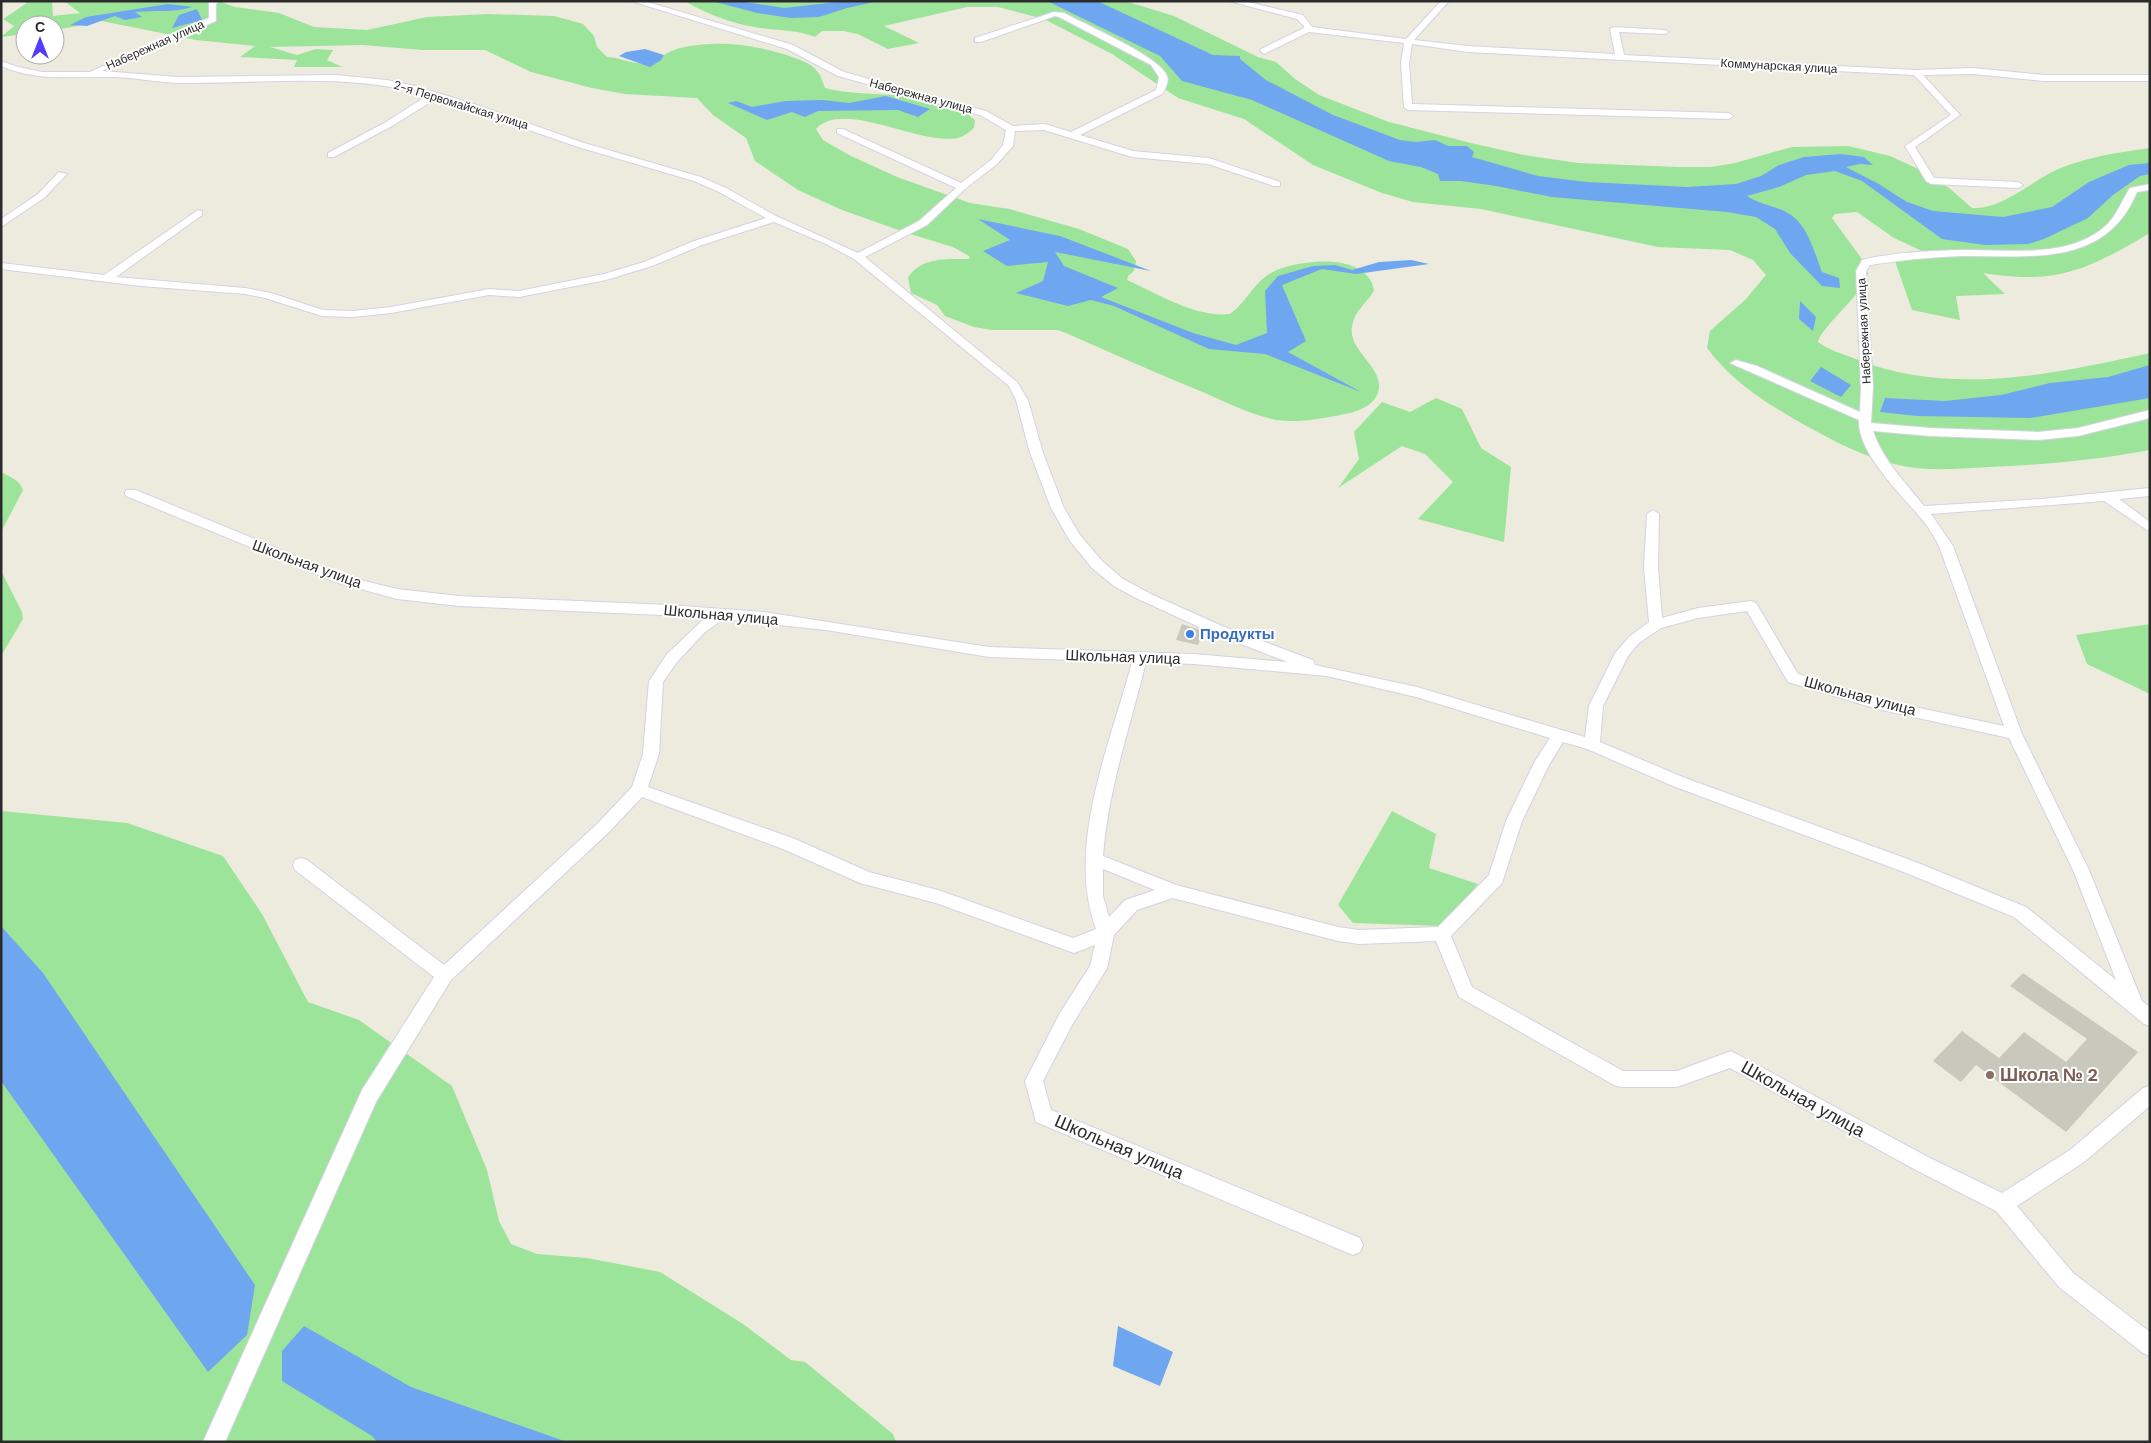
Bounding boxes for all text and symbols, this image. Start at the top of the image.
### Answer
north arrow [15,15,65,65]
street label: Набережная улица [103,16,207,74]
text: С [35,18,45,36]
street label: Коммунарская улица [1720,55,1838,77]
street label: Набережная улица [868,75,975,118]
street label: 2-я Первомайская улица [391,77,531,133]
street label: Набережная улица [1853,277,1875,384]
street label: Школьная улица [250,535,365,593]
street label: Школьная улица [663,600,780,630]
place label: Продукты [1200,624,1275,644]
marker: Продукты [1184,628,1196,640]
street label: Школьная улица [1065,645,1181,669]
street label: Школьная улица [1802,671,1919,721]
street label: Школьная улица [1737,1055,1870,1143]
place label: Школа № 2 [2000,1063,2098,1087]
marker: Школа № 2 [1984,1069,1996,1081]
street label: Школьная улица [1051,1109,1188,1185]

